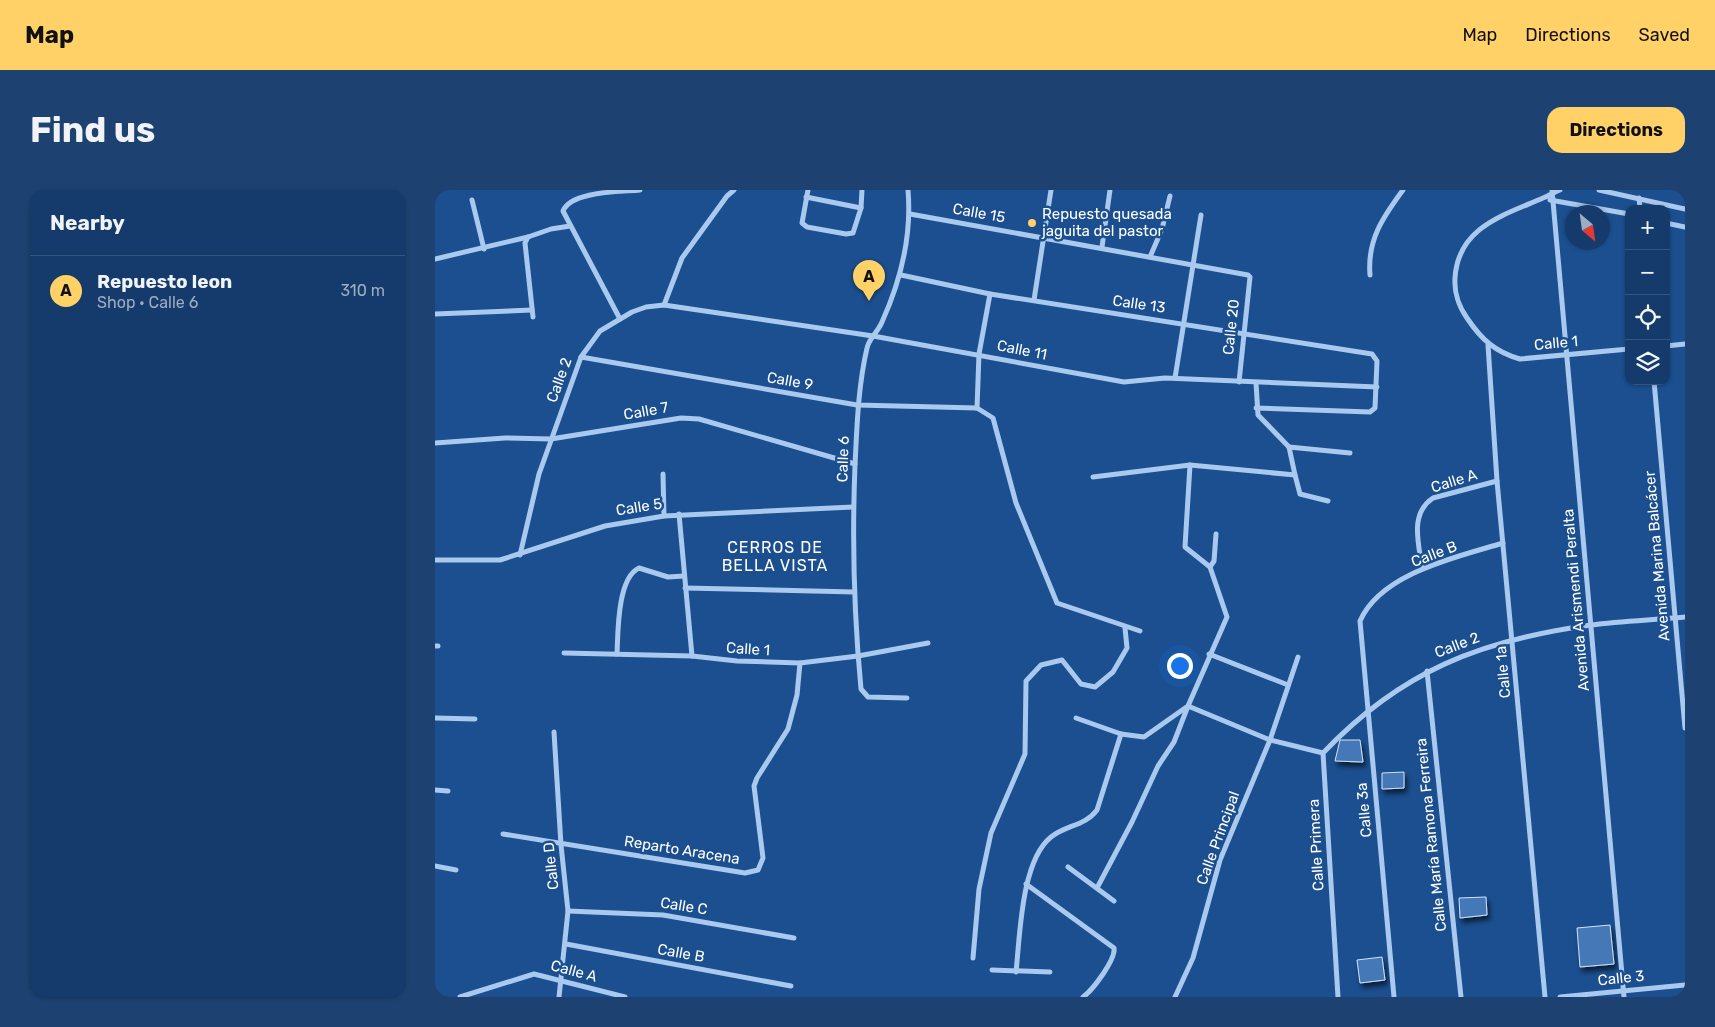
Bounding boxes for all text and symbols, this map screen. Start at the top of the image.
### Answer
text: Map [25,21,74,49]
text: Map [1462,24,1497,46]
text: Directions [1525,24,1611,46]
text: Saved [1639,24,1690,46]
button: Directions [1547,107,1685,153]
text: Find us [30,109,155,151]
street label: Calle 15 [951,200,1007,226]
place label: Repuesto quesada jaguita del pastor [1041,205,1172,240]
north arrow [1565,205,1610,250]
map controls [1625,205,1670,385]
button: + [1625,205,1670,250]
text: Nearby [50,210,125,235]
marker: Repuesto quesada jaguita del pastor [1026,217,1038,229]
button: − [1625,250,1670,295]
pin: A [853,260,885,301]
text: Repuesto leon [97,270,232,293]
text: A [60,281,72,300]
text: 310 m [341,281,385,300]
street label: Calle 13 [1111,291,1167,317]
text: Shop · Calle 6 [97,293,198,312]
button: locate [1625,295,1670,340]
street label: Calle 20 [1219,298,1243,356]
street label: Calle 1 [1533,332,1579,354]
street label: Calle 11 [996,336,1048,364]
button: layers [1625,340,1670,385]
street label: Calle 2 [543,355,575,405]
street label: Calle 9 [766,368,815,394]
street label: Calle 7 [622,398,670,424]
street label: Calle 6 [833,435,853,483]
street label: Calle A [1429,465,1479,497]
street label: Avenida Marina Balcácer [1641,470,1673,642]
street label: Calle 5 [615,494,663,520]
street label: Avenida Arismendi Peralta [1559,508,1593,692]
street label: Calle B [1409,537,1459,571]
district label: CERROS DE BELLA VISTA [722,538,828,575]
street label: Calle 2 [1432,628,1482,662]
street label: Calle 1 [725,638,771,660]
street label: Calle 1a [1492,645,1514,699]
your location [1167,653,1193,679]
street label: Calle María Ramona Ferreira [1412,737,1450,933]
street label: Calle 3a [1353,782,1375,838]
street label: Calle Principal [1193,789,1243,887]
street label: Calle Primera [1305,798,1327,892]
street label: Reparto Aracena [623,832,741,868]
street label: Calle D [540,841,562,891]
street label: Calle C [659,893,709,919]
street label: Calle B [656,940,706,966]
street label: Calle A [549,956,599,986]
street label: Calle 3 [1597,967,1645,989]

